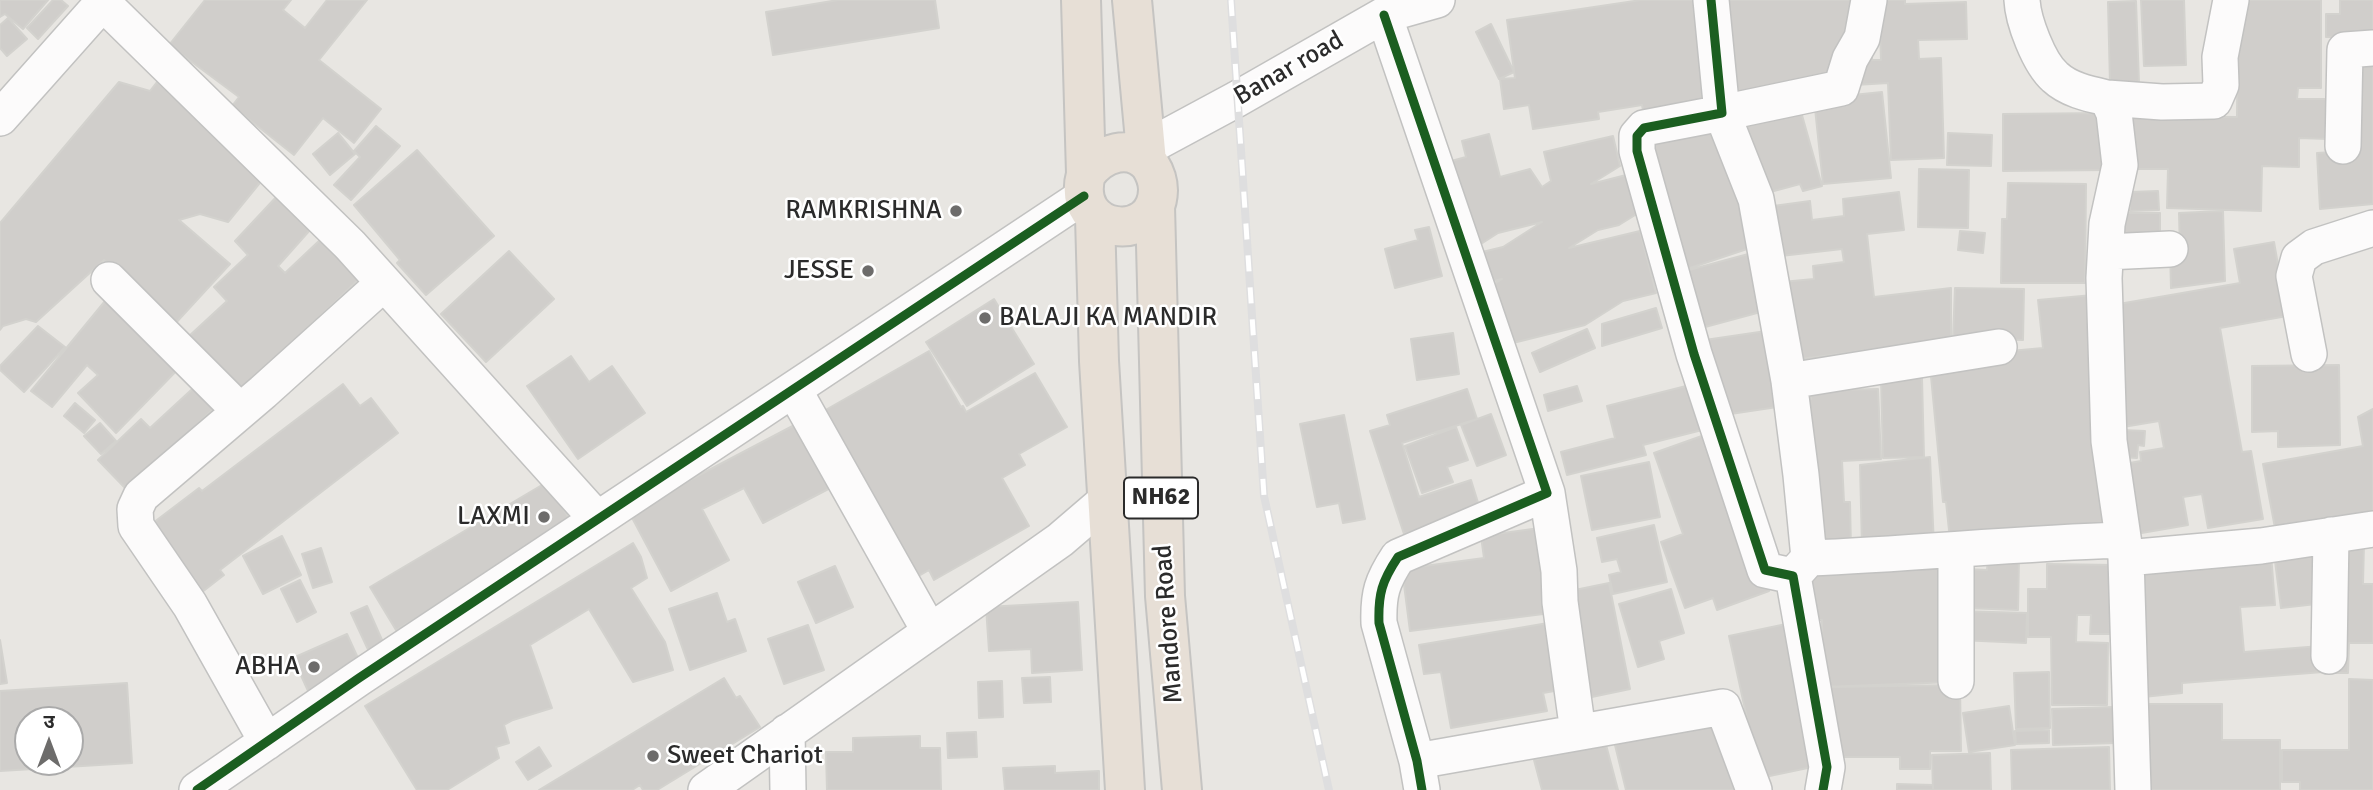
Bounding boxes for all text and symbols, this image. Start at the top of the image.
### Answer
street label: Banar road [1229,25,1349,113]
place label: RAMKRISHNA [785,195,942,227]
marker: RAMKRISHNA [948,203,964,219]
place label: JESSE [784,255,854,287]
marker: JESSE [860,263,876,279]
place label: BALAJI KA MANDIR [999,302,1217,334]
marker: BALAJI KA MANDIR [977,310,993,326]
road number: NH62 [1124,477,1198,518]
place label: LAXMI [457,501,530,533]
marker: LAXMI [536,509,552,525]
street label: Mandore Road [1148,544,1190,704]
place label: ABHA [235,651,300,683]
marker: ABHA [306,659,322,675]
north arrow [14,706,84,776]
text: उ [43,710,55,734]
place label: Sweet Chariot [667,740,823,772]
marker: Sweet Chariot [645,748,661,764]

